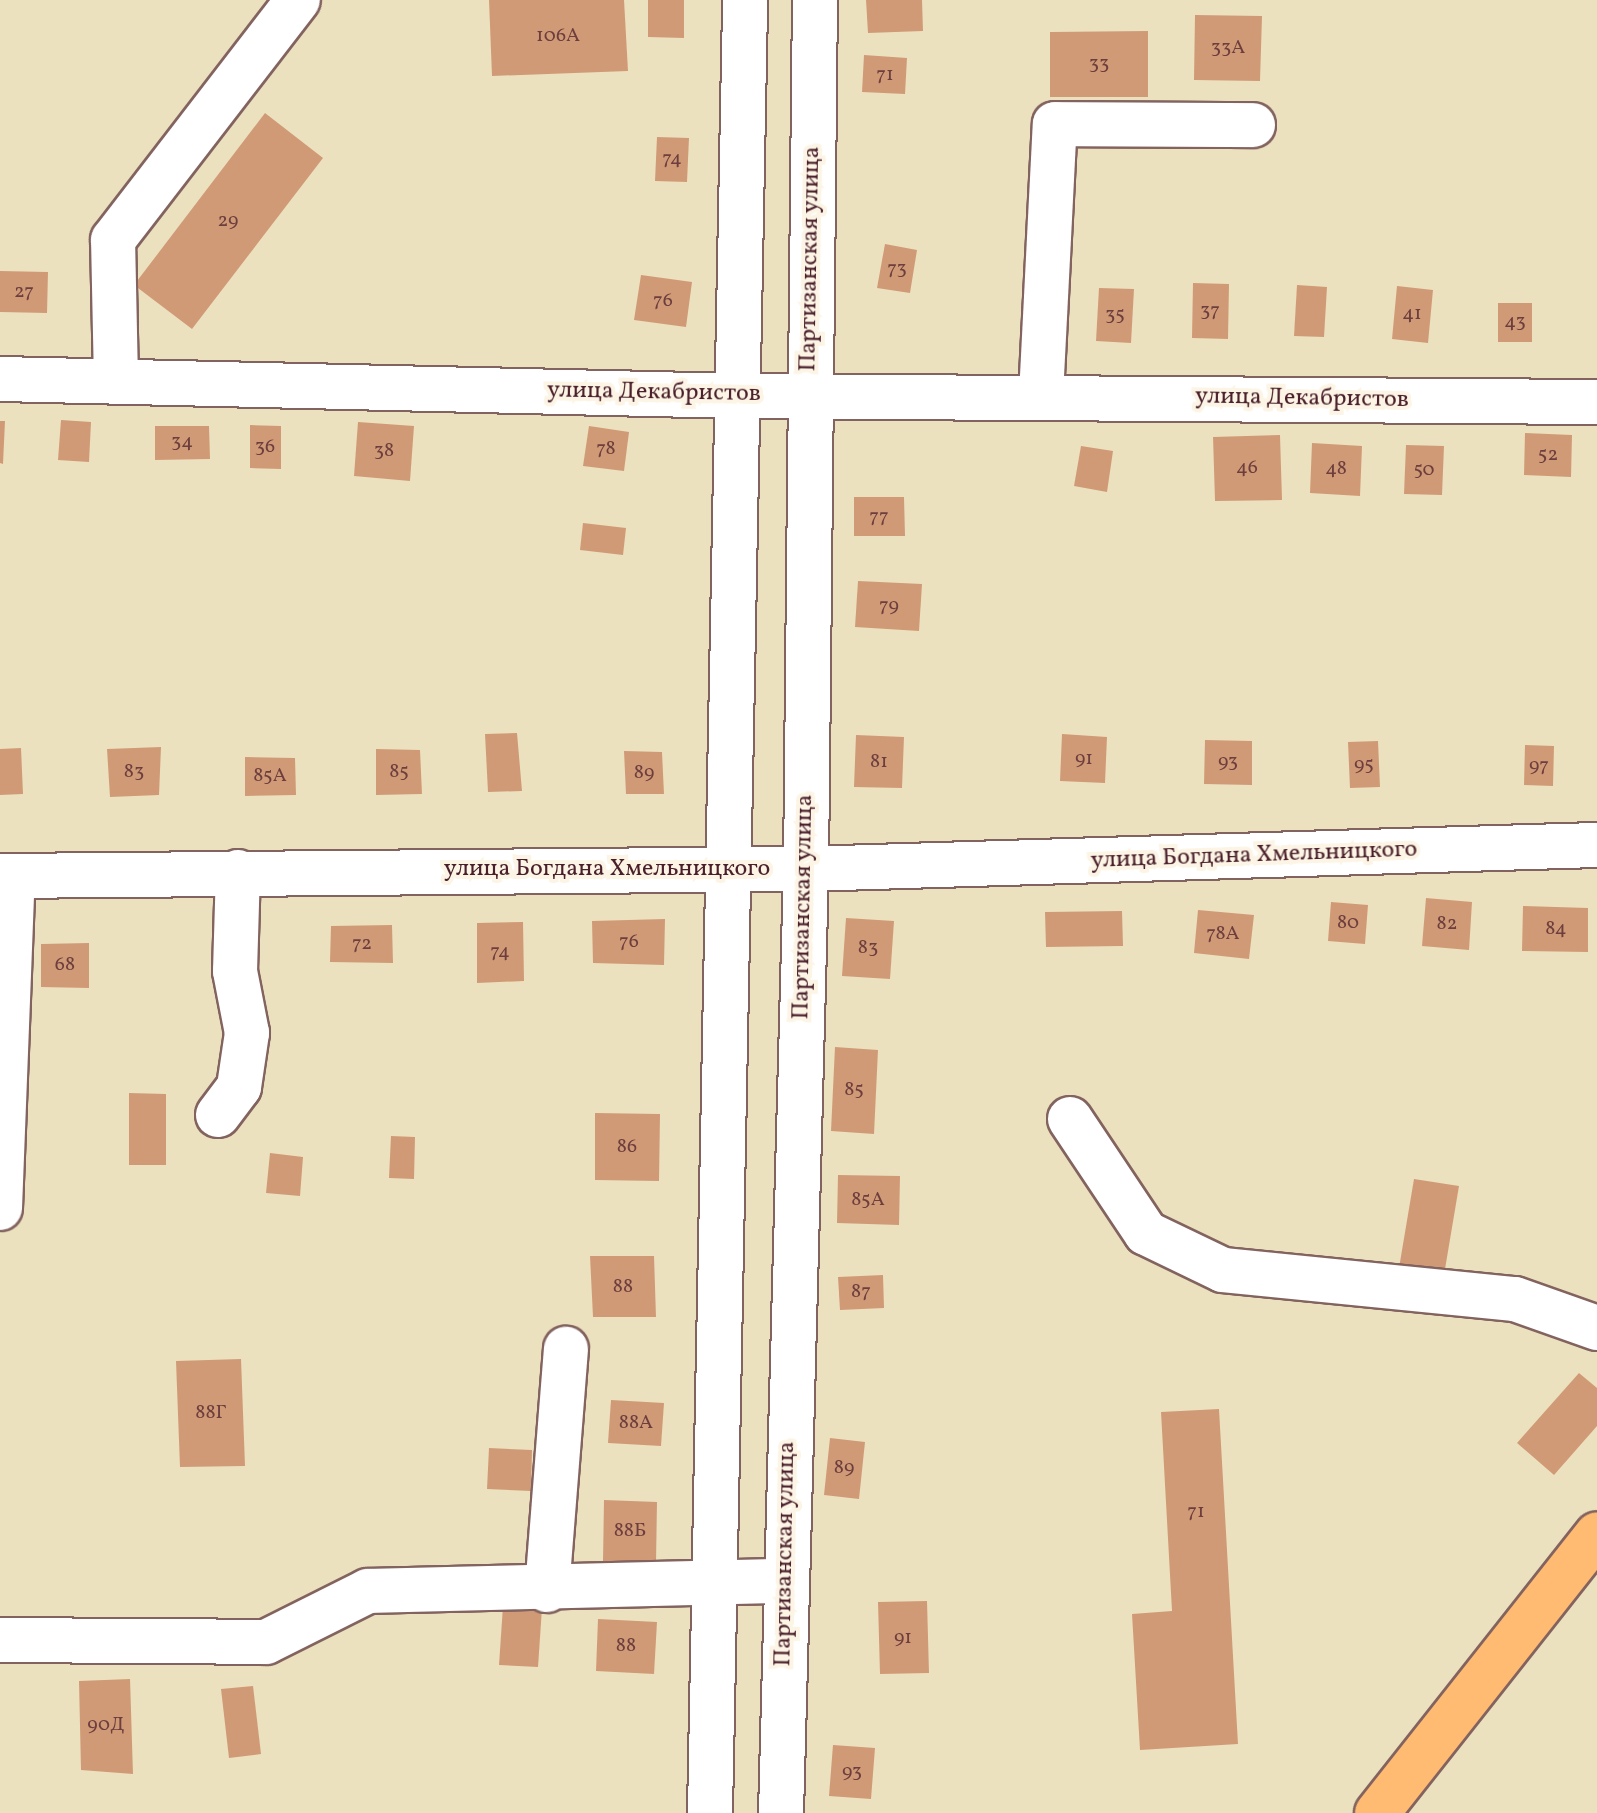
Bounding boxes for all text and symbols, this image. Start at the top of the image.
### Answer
house number: 106А [536,24,580,48]
house number: 33А [1211,36,1245,60]
house number: 33 [1089,52,1109,76]
house number: 71 [876,63,894,87]
street label: Партизанская улица [795,146,827,372]
house number: 74 [662,147,682,171]
house number: 29 [218,209,238,233]
house number: 73 [887,257,907,281]
house number: 27 [14,280,34,304]
house number: 76 [653,289,673,313]
house number: 37 [1200,299,1220,323]
house number: 41 [1402,302,1422,326]
house number: 35 [1105,303,1125,327]
house number: 43 [1504,310,1526,334]
street label: улица Декабристов [547,377,761,409]
street label: улица Декабристов [1195,383,1409,415]
house number: 34 [171,430,193,454]
house number: 36 [255,435,275,459]
house number: 78 [596,437,616,461]
house number: 38 [374,439,394,463]
house number: 52 [1538,443,1558,467]
house number: 46 [1236,456,1258,480]
house number: 48 [1325,457,1347,481]
house number: 50 [1413,458,1435,482]
house number: 77 [869,505,889,529]
house number: 79 [879,594,899,618]
house number: 91 [1075,747,1093,771]
house number: 81 [870,750,888,774]
house number: 93 [1218,750,1238,774]
house number: 95 [1354,753,1374,777]
house number: 97 [1529,754,1549,778]
house number: 83 [124,760,144,784]
house number: 85 [389,760,409,784]
house number: 89 [634,761,654,785]
house number: 85А [253,764,287,788]
street label: Партизанская улица [788,794,820,1020]
street label: улица Богдана Хмельницкого [1090,836,1418,876]
street label: улица Богдана Хмельницкого [444,856,770,884]
house number: 80 [1337,911,1359,935]
house number: 82 [1437,912,1457,936]
house number: 84 [1545,917,1567,941]
house number: 78А [1206,922,1240,946]
house number: 76 [619,930,639,954]
house number: 72 [352,932,372,956]
house number: 83 [858,936,878,960]
house number: 74 [490,940,510,964]
house number: 68 [55,953,75,977]
house number: 85 [844,1078,864,1102]
house number: 86 [617,1135,637,1159]
house number: 85А [851,1188,885,1212]
house number: 88 [613,1275,633,1299]
house number: 87 [851,1280,871,1304]
house number: 88Г [195,1401,227,1425]
house number: 88А [619,1411,653,1435]
street label: Партизанская улица [770,1441,802,1667]
house number: 89 [834,1456,854,1480]
house number: 71 [1187,1500,1205,1524]
house number: 88Б [614,1519,646,1543]
house number: 91 [894,1626,912,1650]
house number: 88 [616,1634,636,1658]
house number: 90Д [87,1713,125,1737]
house number: 93 [842,1760,862,1784]

